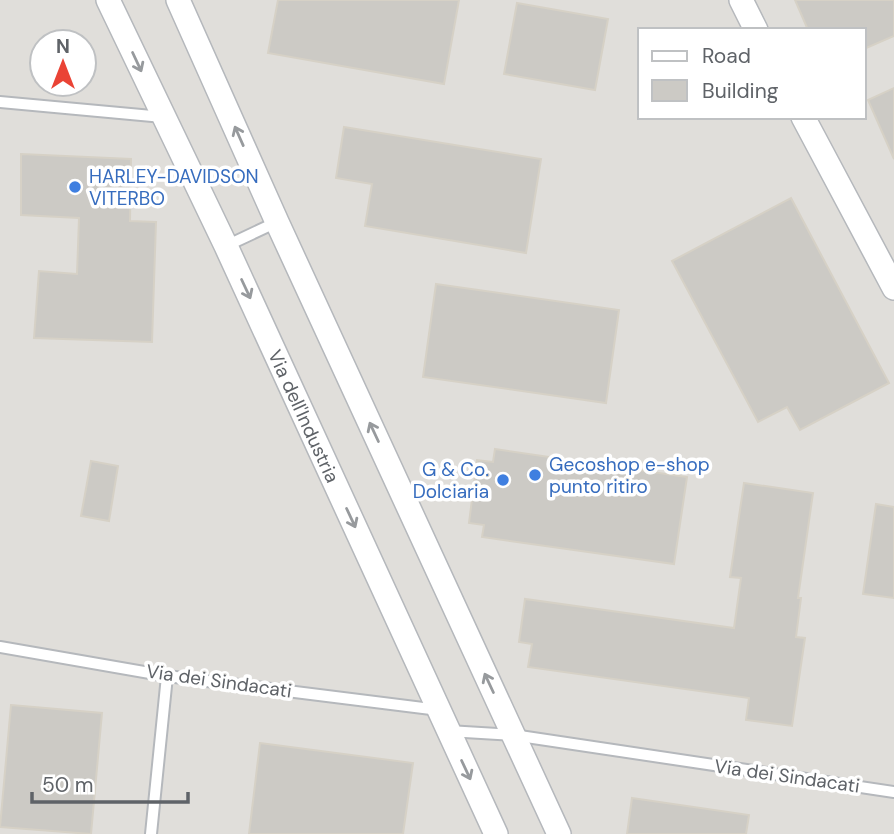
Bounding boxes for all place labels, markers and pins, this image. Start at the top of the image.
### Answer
place label: HARLEY-DAVIDSON VITERBO [89,164,259,211]
marker: HARLEY-DAVIDSON VITERBO [67,179,83,195]
place label: Gecoshop e-shop punto ritiro [549,452,710,499]
place label: G & Co. Dolciaria [413,457,489,504]
marker: Gecoshop e-shop punto ritiro [527,467,543,483]
marker: G & Co. Dolciaria [495,472,511,488]

